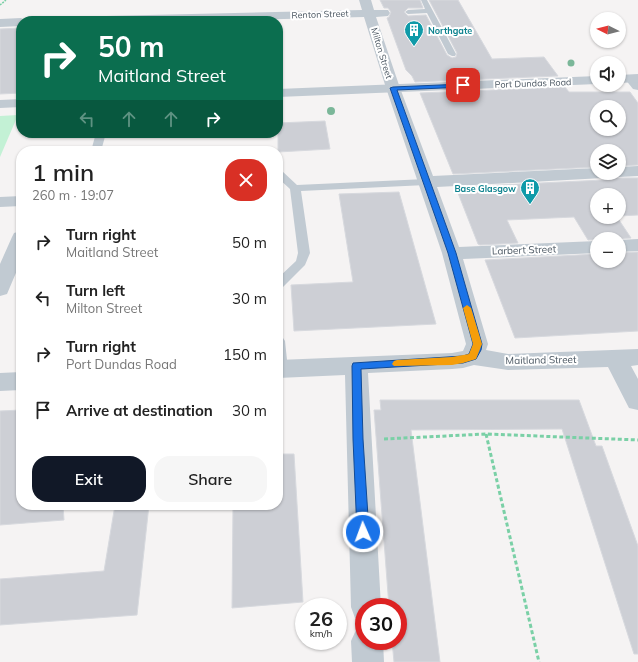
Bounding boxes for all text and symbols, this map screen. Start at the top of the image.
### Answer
street label: Renton Street [291,8,349,20]
north arrow [590,12,626,48]
map controls [590,12,626,268]
building icon: Northgate [403,19,425,47]
place label: Northgate [428,25,472,36]
street label: Milton Street [369,26,395,80]
text: 50 m [98,29,164,64]
icon: right [32,32,84,84]
button: sound [590,56,626,92]
text: Maitland Street [98,64,226,87]
pin [446,68,480,102]
icon: arrive [452,74,474,96]
street label: Port Dundas Road [494,76,572,90]
button: search [590,100,626,136]
icon: left [76,108,98,130]
icon: ahead [118,108,140,130]
icon: ahead [160,108,182,130]
icon: right [202,108,224,130]
button: layers [590,144,626,180]
text: 1 min [32,157,94,187]
button: close [225,159,267,201]
building icon: Base Glasgow [519,177,541,205]
place label: Base Glasgow [454,183,516,194]
text: 260 m · 19:07 [32,187,114,203]
button: + [590,188,626,224]
text: Turn right [66,225,136,244]
icon: right [32,231,54,253]
button: − [590,232,626,268]
text: 50 m [232,233,267,252]
street label: Larbert Street [492,242,557,258]
text: Maitland Street [66,244,158,260]
text: Turn left [66,281,125,300]
icon: left [32,287,54,309]
text: 30 m [232,289,267,308]
text: Milton Street [66,300,142,316]
text: Turn right [66,337,136,356]
icon: right [32,343,54,365]
text: 150 m [223,345,267,364]
street label: Maitland Street [505,353,577,367]
text: Port Dundas Road [66,356,177,372]
icon: arrive [32,399,54,421]
text: Arrive at destination [66,401,213,420]
text: 30 m [232,401,267,420]
button: Exit [32,456,146,502]
button: Share [154,456,267,502]
position arrow [342,511,384,553]
speed limit sign: 30 [355,598,407,650]
text: 26 [309,606,333,631]
text: km/h [310,627,332,640]

